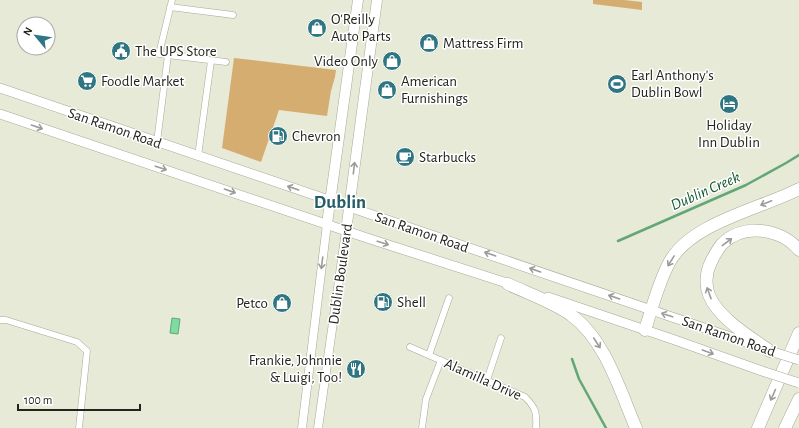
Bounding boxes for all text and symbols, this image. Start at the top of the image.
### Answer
place label: O'Reilly Auto Parts [331,12,391,44]
north arrow [16,16,56,56]
shop icon: O'Reilly Auto Parts [306,17,328,39]
text: N [21,25,34,37]
shop icon: Mattress Firm [418,32,440,54]
place label: Mattress Firm [443,36,524,51]
public building icon: The UPS Store [110,40,132,62]
place label: The UPS Store [135,44,217,59]
shop icon: Video Only [381,50,403,72]
place label: Video Only [314,54,379,69]
place label: Earl Anthony's Dublin Bowl [631,68,714,100]
supermarket icon: Foodle Market [76,70,98,92]
sports icon: Earl Anthony's Dublin Bowl [606,73,628,95]
place label: Foodle Market [101,74,184,89]
place label: American Furnishings [401,74,468,106]
shop icon: American Furnishings [376,79,398,101]
hotel icon: Holiday Inn Dublin [718,93,740,115]
street label: San Ramon Road [66,105,164,152]
place label: Holiday Inn Dublin [698,118,760,150]
one-way arrow [30,124,43,131]
fuel station icon: Chevron [267,125,289,147]
place label: Chevron [292,129,341,144]
cafe icon: Starbucks [394,146,416,168]
place label: Starbucks [419,150,476,165]
one-way arrow [350,162,358,175]
one-way arrow [154,165,167,172]
water label: Dublin Creek [668,169,743,213]
one-way arrow [287,184,300,191]
one-way arrow [223,188,236,195]
district label: Dublin [314,193,366,212]
one-way arrow [760,199,772,207]
street label: San Ramon Road [373,209,471,256]
street label: Dublin Boulevard [326,222,355,325]
one-way arrow [721,237,732,246]
one-way arrow [376,240,389,247]
one-way arrow [484,250,496,258]
one-way arrow [666,255,674,267]
one-way arrow [318,256,326,269]
one-way arrow [529,266,542,273]
one-way arrow [705,287,713,299]
fuel station icon: Shell [372,291,394,313]
shop icon: Petco [271,292,293,314]
one-way arrow [609,293,621,301]
place label: Shell [397,295,426,310]
place label: Petco [236,296,268,311]
one-way arrow [660,311,673,318]
street label: San Ramon Road [680,313,778,360]
one-way arrow [593,337,601,348]
one-way arrow [702,348,714,356]
place label: Frankie, Johnnie & Luigi, Too! [249,353,342,385]
street label: Alamilla Drive [442,356,524,403]
restaurant icon: Frankie, Johnnie & Luigi, Too! [345,358,367,380]
scale bar [18,386,140,412]
one-way arrow [769,389,777,401]
text: 100 m [24,394,52,406]

